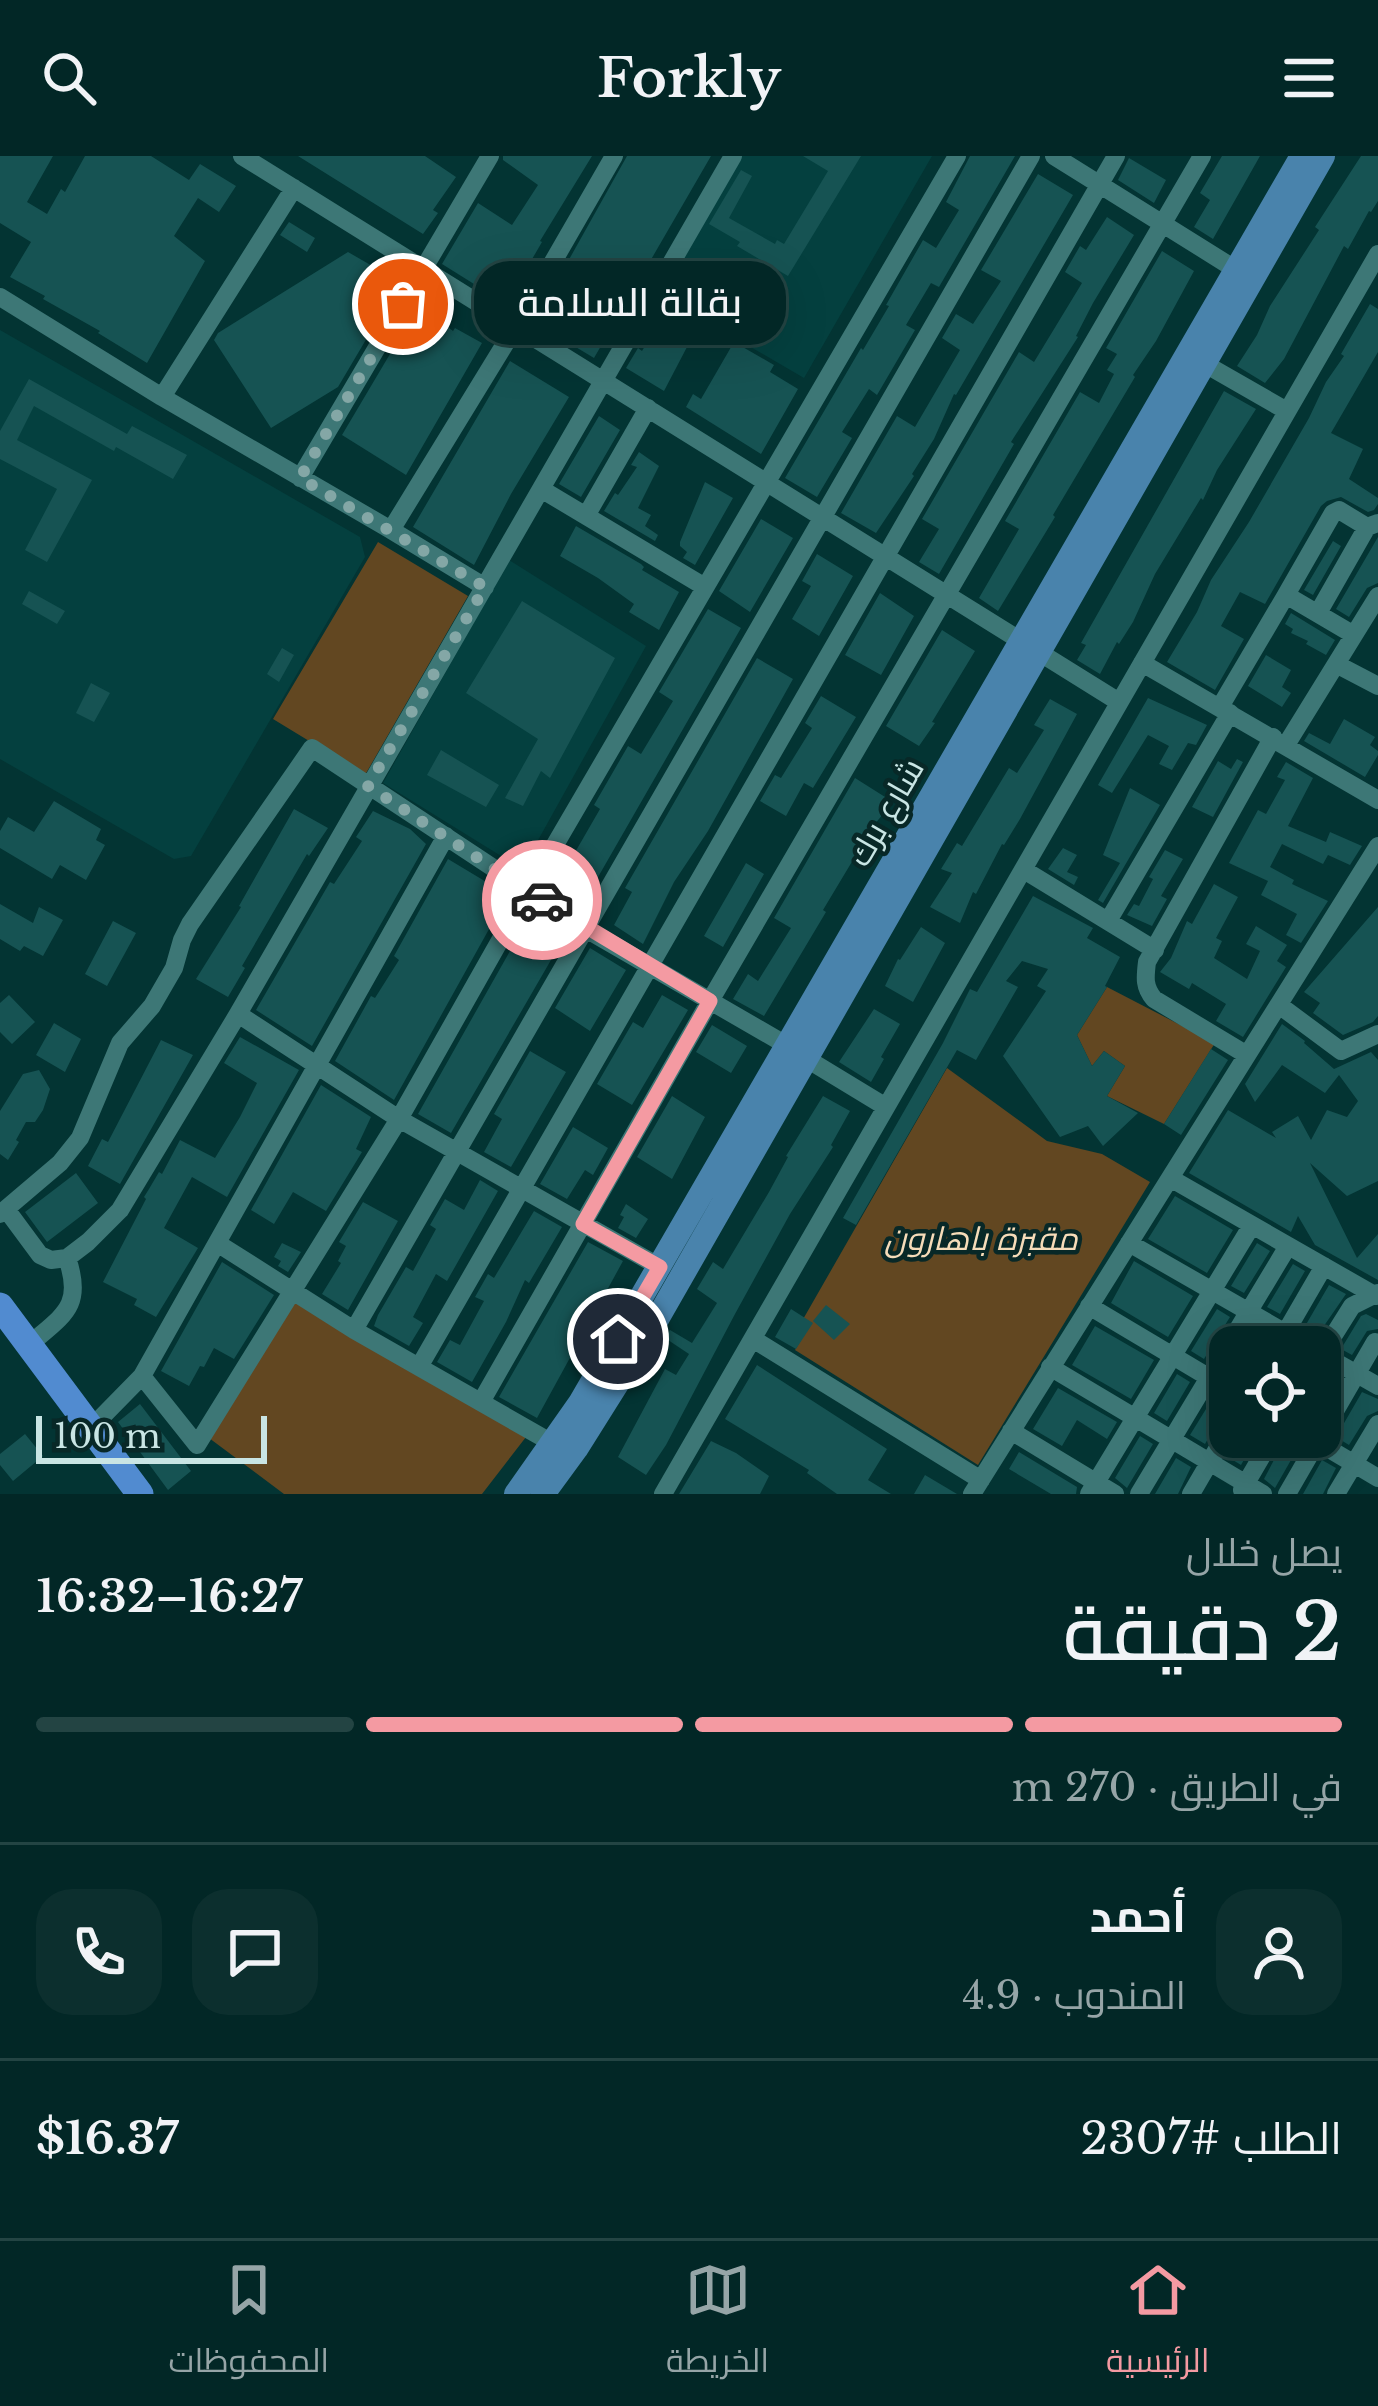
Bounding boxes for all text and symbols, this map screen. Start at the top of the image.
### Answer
icon: search [36,45,102,111]
text: Forkly [597,45,781,112]
icon: menu [1276,45,1342,111]
pin [352,253,454,355]
callout: بقالة السلامة [475,262,787,346]
icon: bag [370,271,436,337]
text: بقالة السلامة [518,278,742,327]
street label: شارع برك [838,751,934,875]
courier [482,840,602,960]
icon: car [509,867,575,933]
park label: مقبرة باهارون [884,1218,1079,1259]
pin [567,1288,669,1390]
icon: home [585,1306,651,1372]
map controls [1209,1326,1341,1458]
button: locate [1209,1326,1341,1458]
scale bar [36,1410,267,1463]
text: 100 m [54,1416,161,1457]
text: يصل خلال [1186,1528,1342,1577]
text: 16:27–16:32 [36,1568,303,1624]
text: 2 دقيقة [1063,1584,1342,1681]
text: في الطريق · 270 m [1012,1763,1342,1812]
text: أحمد [1090,1888,1186,1944]
button: phone [36,1889,162,2015]
button: chat [192,1889,318,2015]
button: person [1216,1889,1342,2015]
text: المندوب · 4.9 [962,1971,1186,2020]
text: $16.37 [36,2110,179,2166]
text: الطلب #2307 [1080,2110,1342,2166]
tab: المحفوظات [169,2257,329,2391]
tab: الخريطة [666,2257,769,2391]
tab: الرئيسية [1106,2257,1210,2391]

